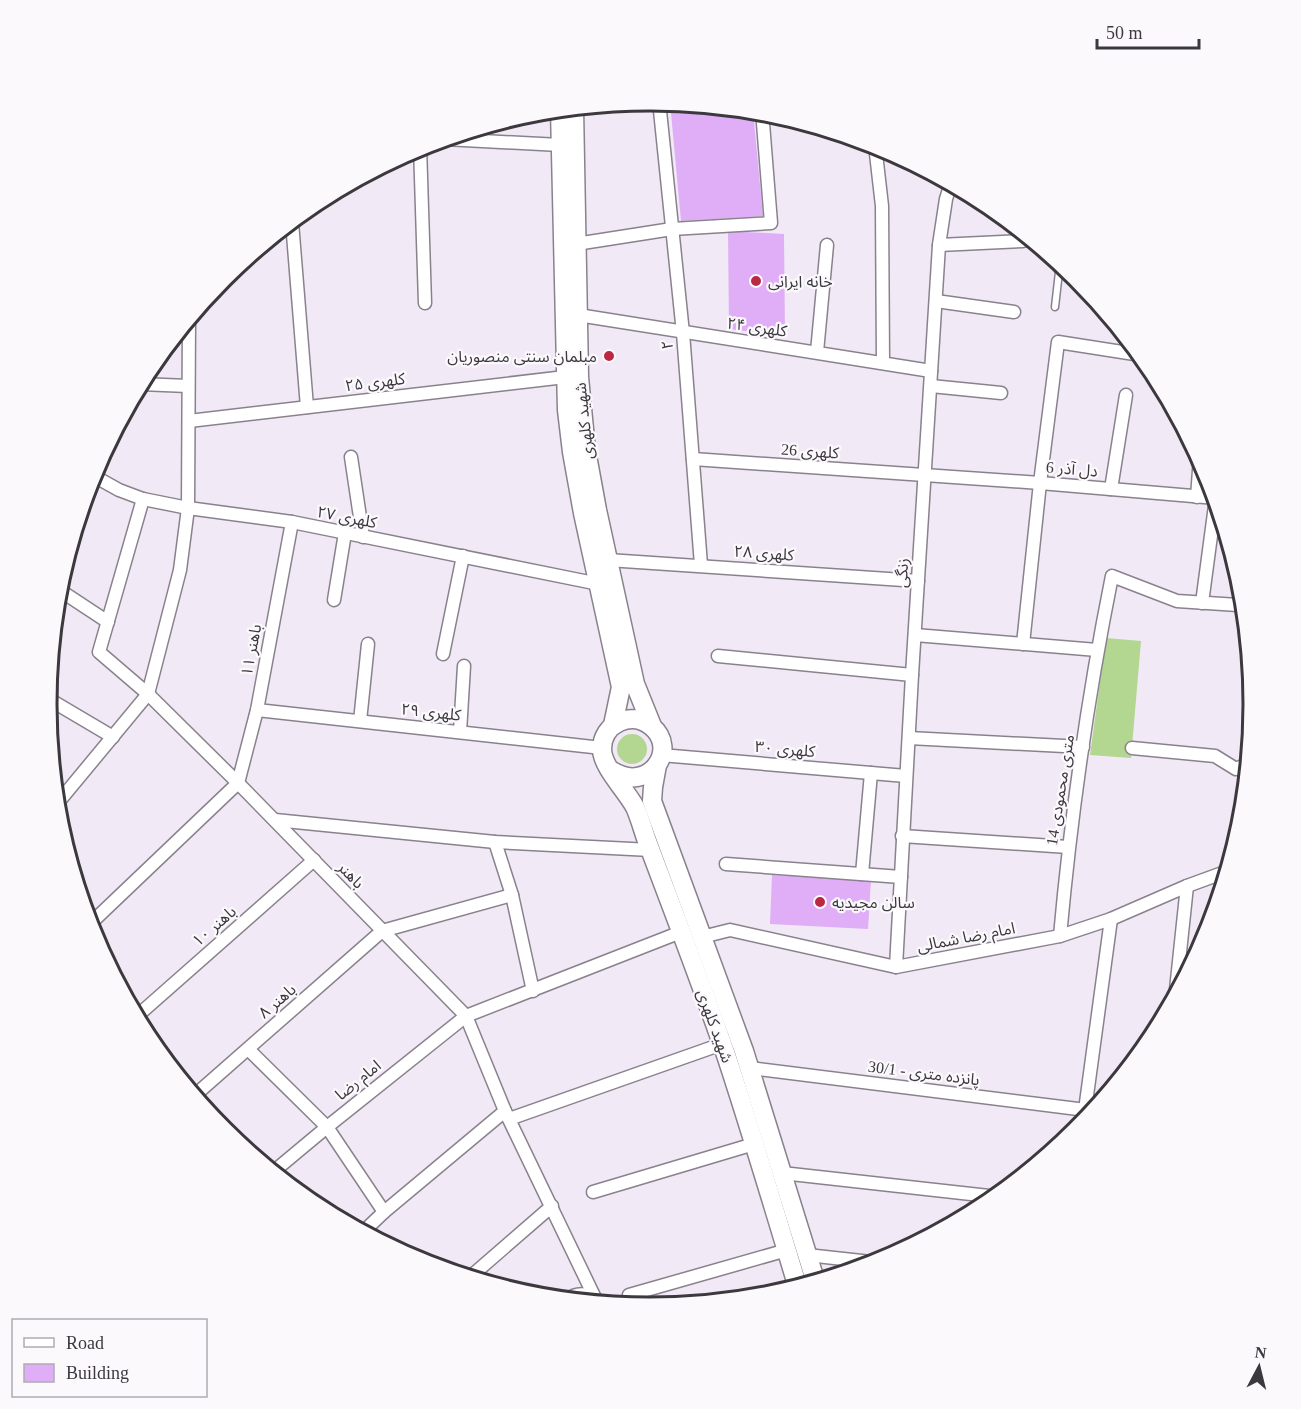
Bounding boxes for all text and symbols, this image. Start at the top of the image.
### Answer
scale bar [1097,12,1199,50]
text: 50 m [1106,23,1143,43]
place label: خانه ایرانی [768,273,833,291]
marker: خانه ایرانی [749,274,763,288]
street label: کلهری ۲۴ [726,314,788,341]
street label: ۲ [658,340,676,350]
place label: مبلمان سنتی منصوریان [447,348,597,366]
marker: مبلمان سنتی منصوریان [602,349,616,363]
street label: کلهری ۲۵ [344,370,406,395]
street label: شهید کلهری [572,382,597,460]
street label: کلهری 26 [780,440,840,463]
street label: دل آذر 6 [1045,458,1099,482]
street label: کلهری ۲۷ [316,503,379,532]
street label: کلهری ۲۸ [733,542,795,565]
street label: زنگی [893,558,912,588]
street label: باهنر ۱۱ [238,623,265,677]
street label: کلهری ۲۹ [400,700,462,725]
street label: 14 متری محمودی [1043,733,1078,847]
street label: کلهری ۳۰ [754,738,816,761]
street label: باهنر [333,858,368,892]
place label: سالن مجیدیه [832,894,915,912]
marker: سالن مجیدیه [813,895,827,909]
street label: باهنر ۱۰ [189,902,240,950]
street label: امام رضا شمالی [916,919,1017,959]
street label: باهنر ۸ [255,980,300,1022]
street label: شهید کلهری [693,987,736,1065]
street label: امام رضا [332,1057,387,1106]
street label: 30/1 - پانزده متری [867,1058,981,1090]
legend [12,1319,207,1397]
text: Road [66,1333,104,1353]
north arrow [1229,1337,1289,1397]
text: N [1254,1343,1268,1362]
text: Building [66,1363,129,1383]

